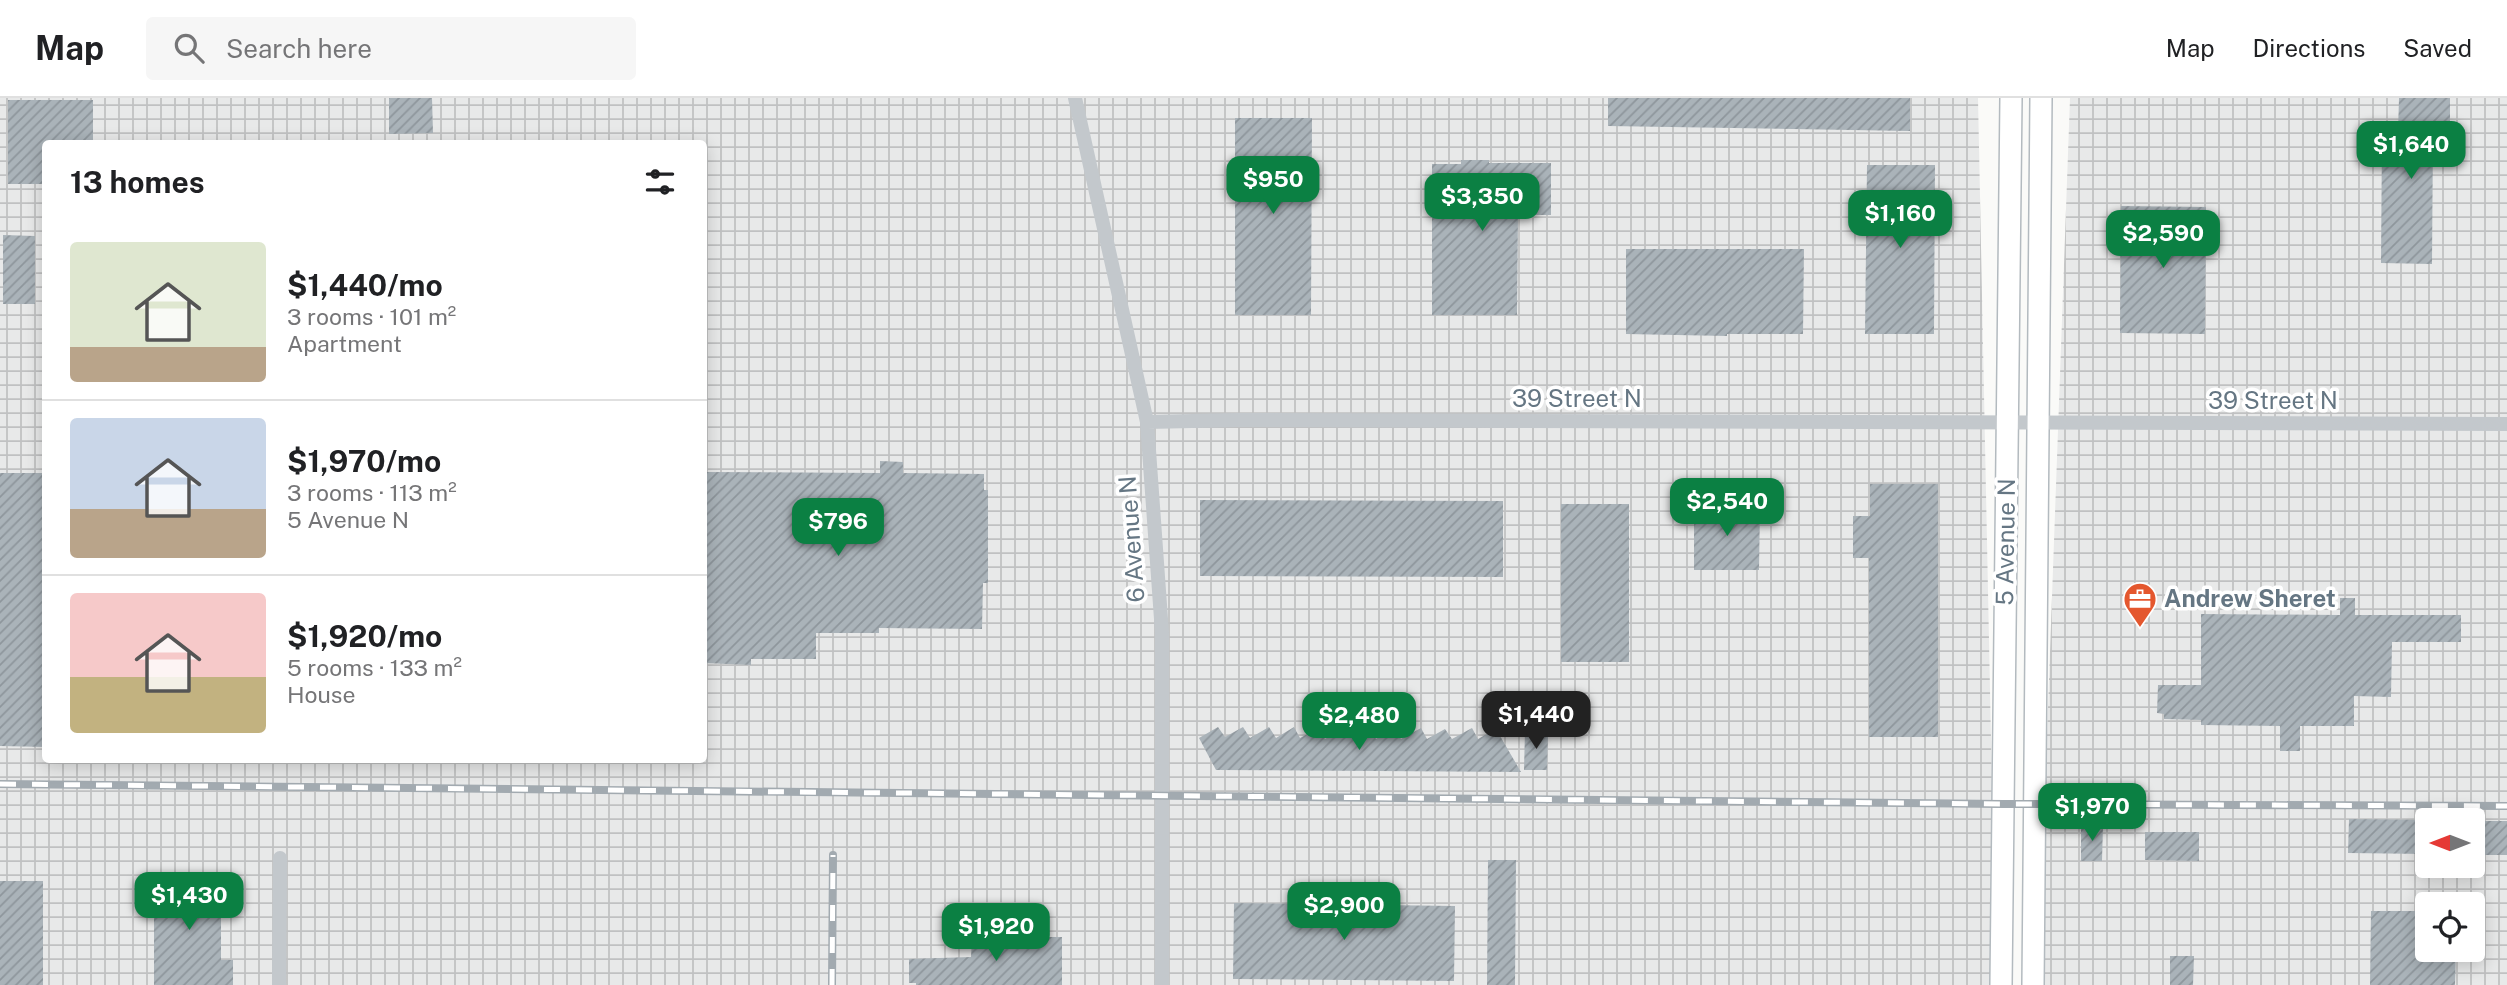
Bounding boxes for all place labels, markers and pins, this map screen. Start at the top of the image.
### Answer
pin: $1,640 [2354,122,2468,181]
pin: $950 [1232,156,1314,216]
pin: $3,350 [1425,174,1539,233]
pin: $1,160 [1843,190,1957,250]
pin: $2,590 [2106,211,2220,270]
pin: $2,540 [1670,478,1784,538]
pin: $796 [797,498,879,558]
office icon: Andrew Sheret [2121,580,2159,629]
place label: Andrew Sheret [2164,584,2336,612]
pin: $2,480 [1302,692,1416,752]
pin: $1,440 [1479,692,1593,751]
pin: $1,970 [2035,784,2149,843]
pin: $1,430 [132,872,246,932]
pin: $2,900 [1287,882,1401,942]
pin: $1,920 [939,904,1053,963]

